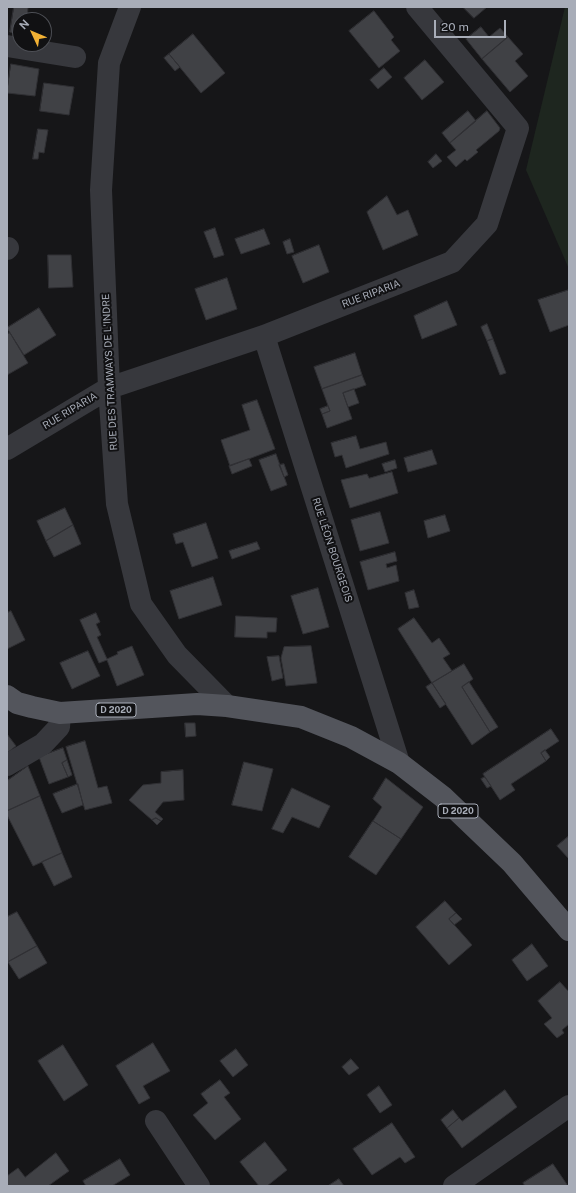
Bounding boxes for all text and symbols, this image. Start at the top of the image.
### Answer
north arrow [12,12,52,52]
scale bar [436,12,508,38]
text: N [17,17,31,32]
text: 20 m [441,20,469,34]
street label: RUE RIPARIA [340,277,402,311]
street label: RUE DES TRAMWAYS DE L'INDRE [100,293,120,451]
street label: RUE RIPARIA [41,390,99,432]
street label: RUE LÉON BOURGEOIS [309,496,355,604]
road number: D 2020 [96,703,136,717]
road number: D 2020 [438,804,478,818]

